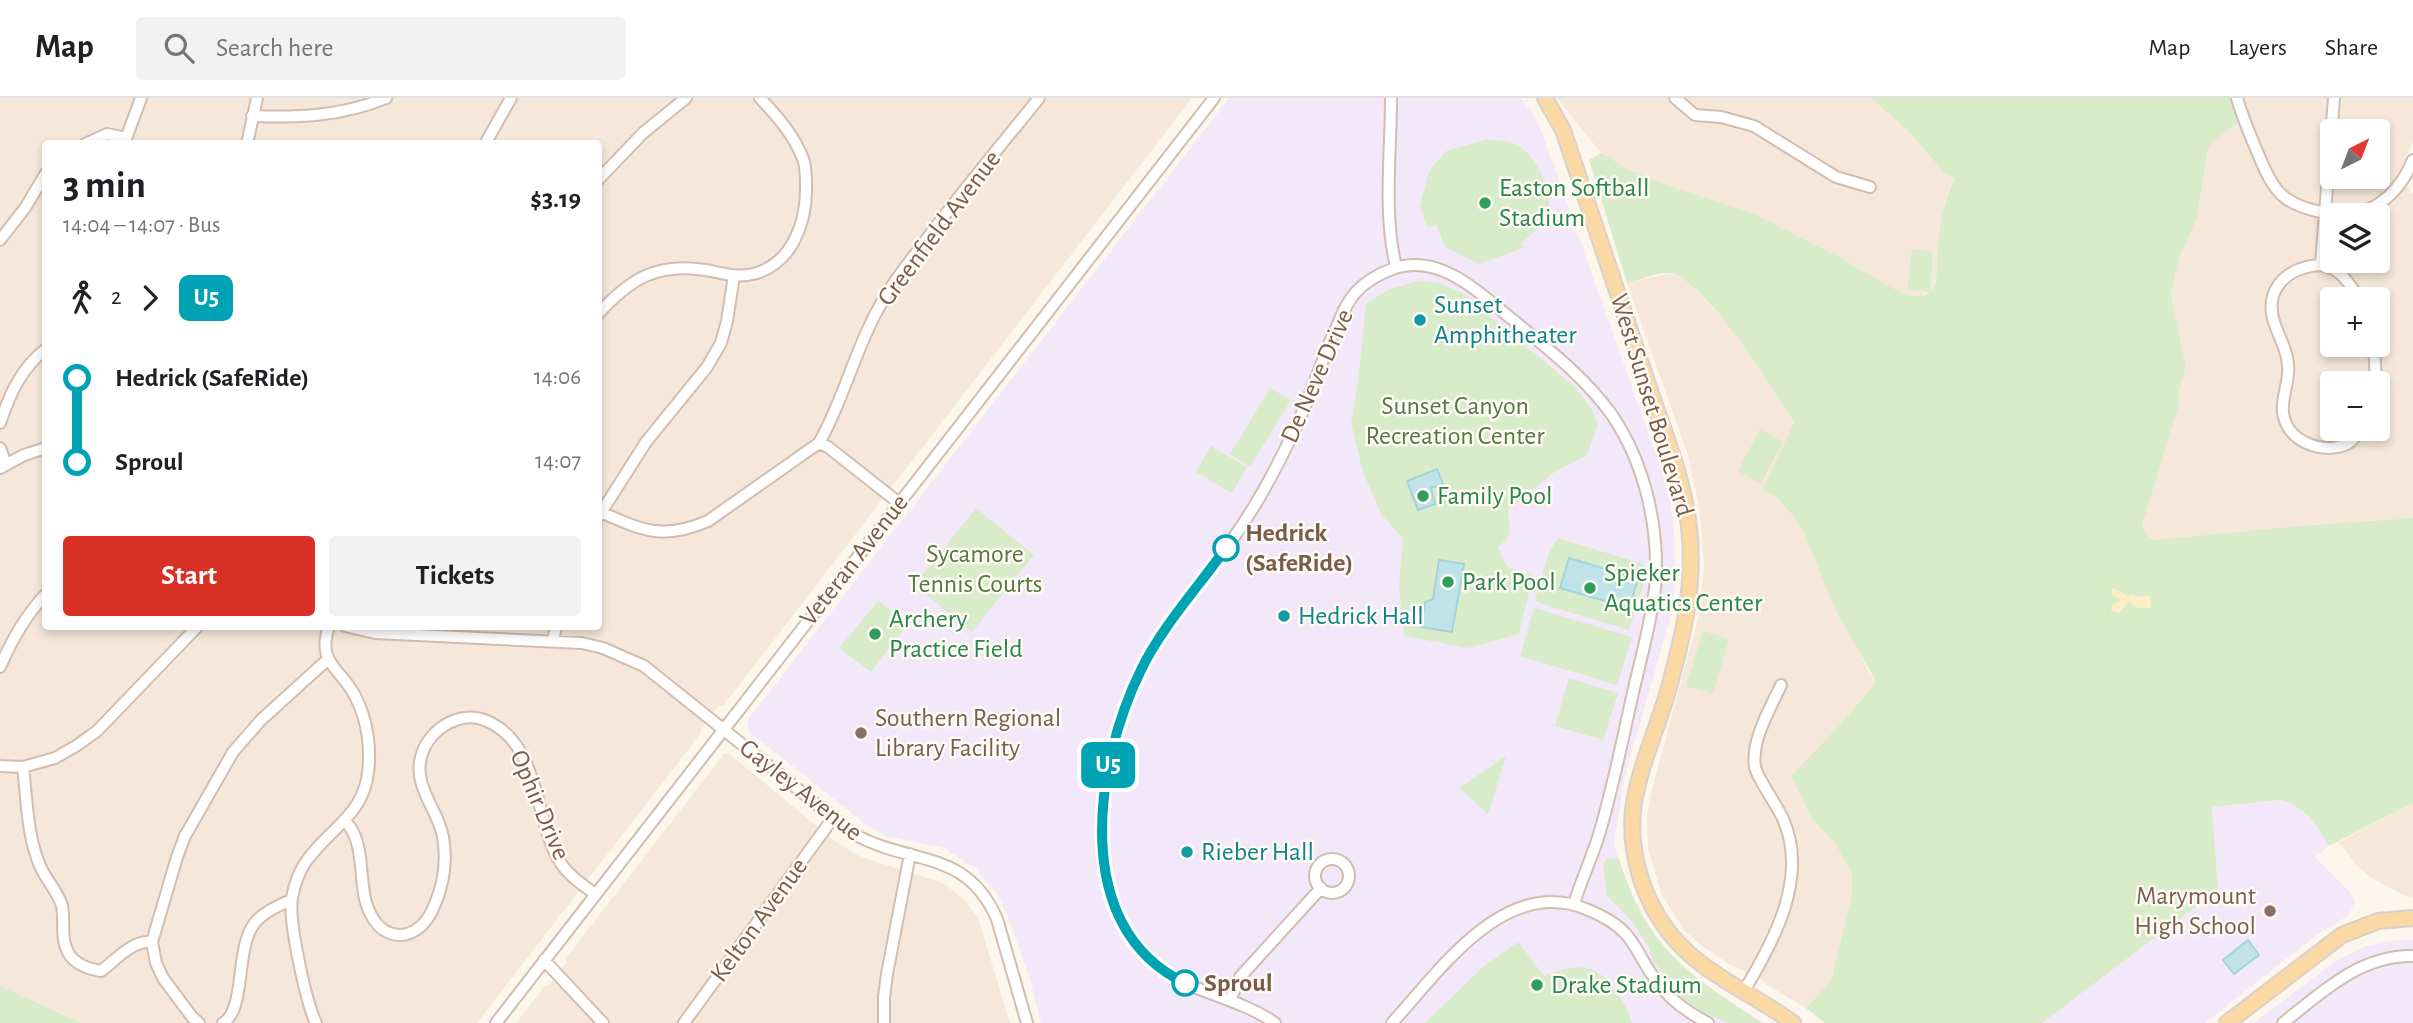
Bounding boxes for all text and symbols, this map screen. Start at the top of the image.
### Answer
search box [136,17,626,80]
icon: search [160,29,198,67]
text: Map [35,31,94,64]
text: Search here [216,35,334,61]
text: Map [2148,36,2190,60]
text: Layers [2228,36,2287,60]
text: Share [2325,36,2378,60]
north arrow [2320,119,2390,189]
map controls [2320,119,2390,441]
street label: Greenfield Avenue [872,146,1006,310]
text: 3 min [63,167,146,205]
place label: Easton Softball Stadium [1499,175,1649,231]
text: $3.19 [530,186,581,212]
marker: Easton Softball Stadium [1477,195,1493,211]
button: layers [2320,203,2390,273]
text: 14:04 – 14:07 · Bus [63,214,220,237]
icon: walk [63,279,101,317]
icon: forward [131,279,169,317]
text: 2 [111,286,121,309]
text: U5 [193,286,219,310]
button: + [2320,287,2390,357]
street label: West Sunset Boulevard [1606,291,1698,519]
place label: Sunset Amphitheater [1434,292,1577,348]
street label: De Neve Drive [1276,305,1358,447]
marker: Sunset Amphitheater [1412,312,1428,328]
text: Hedrick (SafeRide) [115,365,309,391]
text: 14:06 [534,366,581,389]
button: − [2320,371,2390,441]
park label: Sunset Canyon Recreation Center [1365,393,1545,449]
text: Sproul [115,449,184,475]
text: 14:07 [535,450,581,473]
place label: Family Pool [1437,483,1553,509]
marker: Family Pool [1415,488,1431,504]
street label: Veteran Avenue [795,489,913,631]
place label: Hedrick (SafeRide) [1245,520,1353,576]
marker: Hedrick (SafeRide) [1213,535,1239,561]
button: Start [63,536,315,616]
button: Tickets [329,536,581,616]
park label: Sycamore Tennis Courts [908,541,1042,597]
place label: Spieker Aquatics Center [1604,560,1763,616]
place label: Park Pool [1462,569,1556,595]
marker: Park Pool [1440,574,1456,590]
marker: Spieker Aquatics Center [1582,580,1598,596]
place label: Hedrick Hall [1298,603,1424,629]
place label: Archery Practice Field [889,606,1023,662]
marker: Hedrick Hall [1276,608,1292,624]
marker: Archery Practice Field [867,626,883,642]
place label: Southern Regional Library Facility [875,705,1061,761]
marker: Southern Regional Library Facility [853,725,869,741]
street label: Gayley Avenue [735,734,867,846]
line badge: U5 [1076,742,1140,788]
street label: Ophir Drive [505,746,575,864]
text: U5 [1095,753,1121,777]
place label: Rieber Hall [1201,839,1314,865]
marker: Rieber Hall [1179,844,1195,860]
street label: Kelton Avenue [706,853,812,987]
place label: Marymount High School [2134,883,2256,939]
marker: Marymount High School [2262,903,2278,919]
marker: Sproul [1172,970,1198,996]
place label: Sproul [1204,970,1273,996]
place label: Drake Stadium [1551,972,1702,998]
marker: Drake Stadium [1529,977,1545,993]

